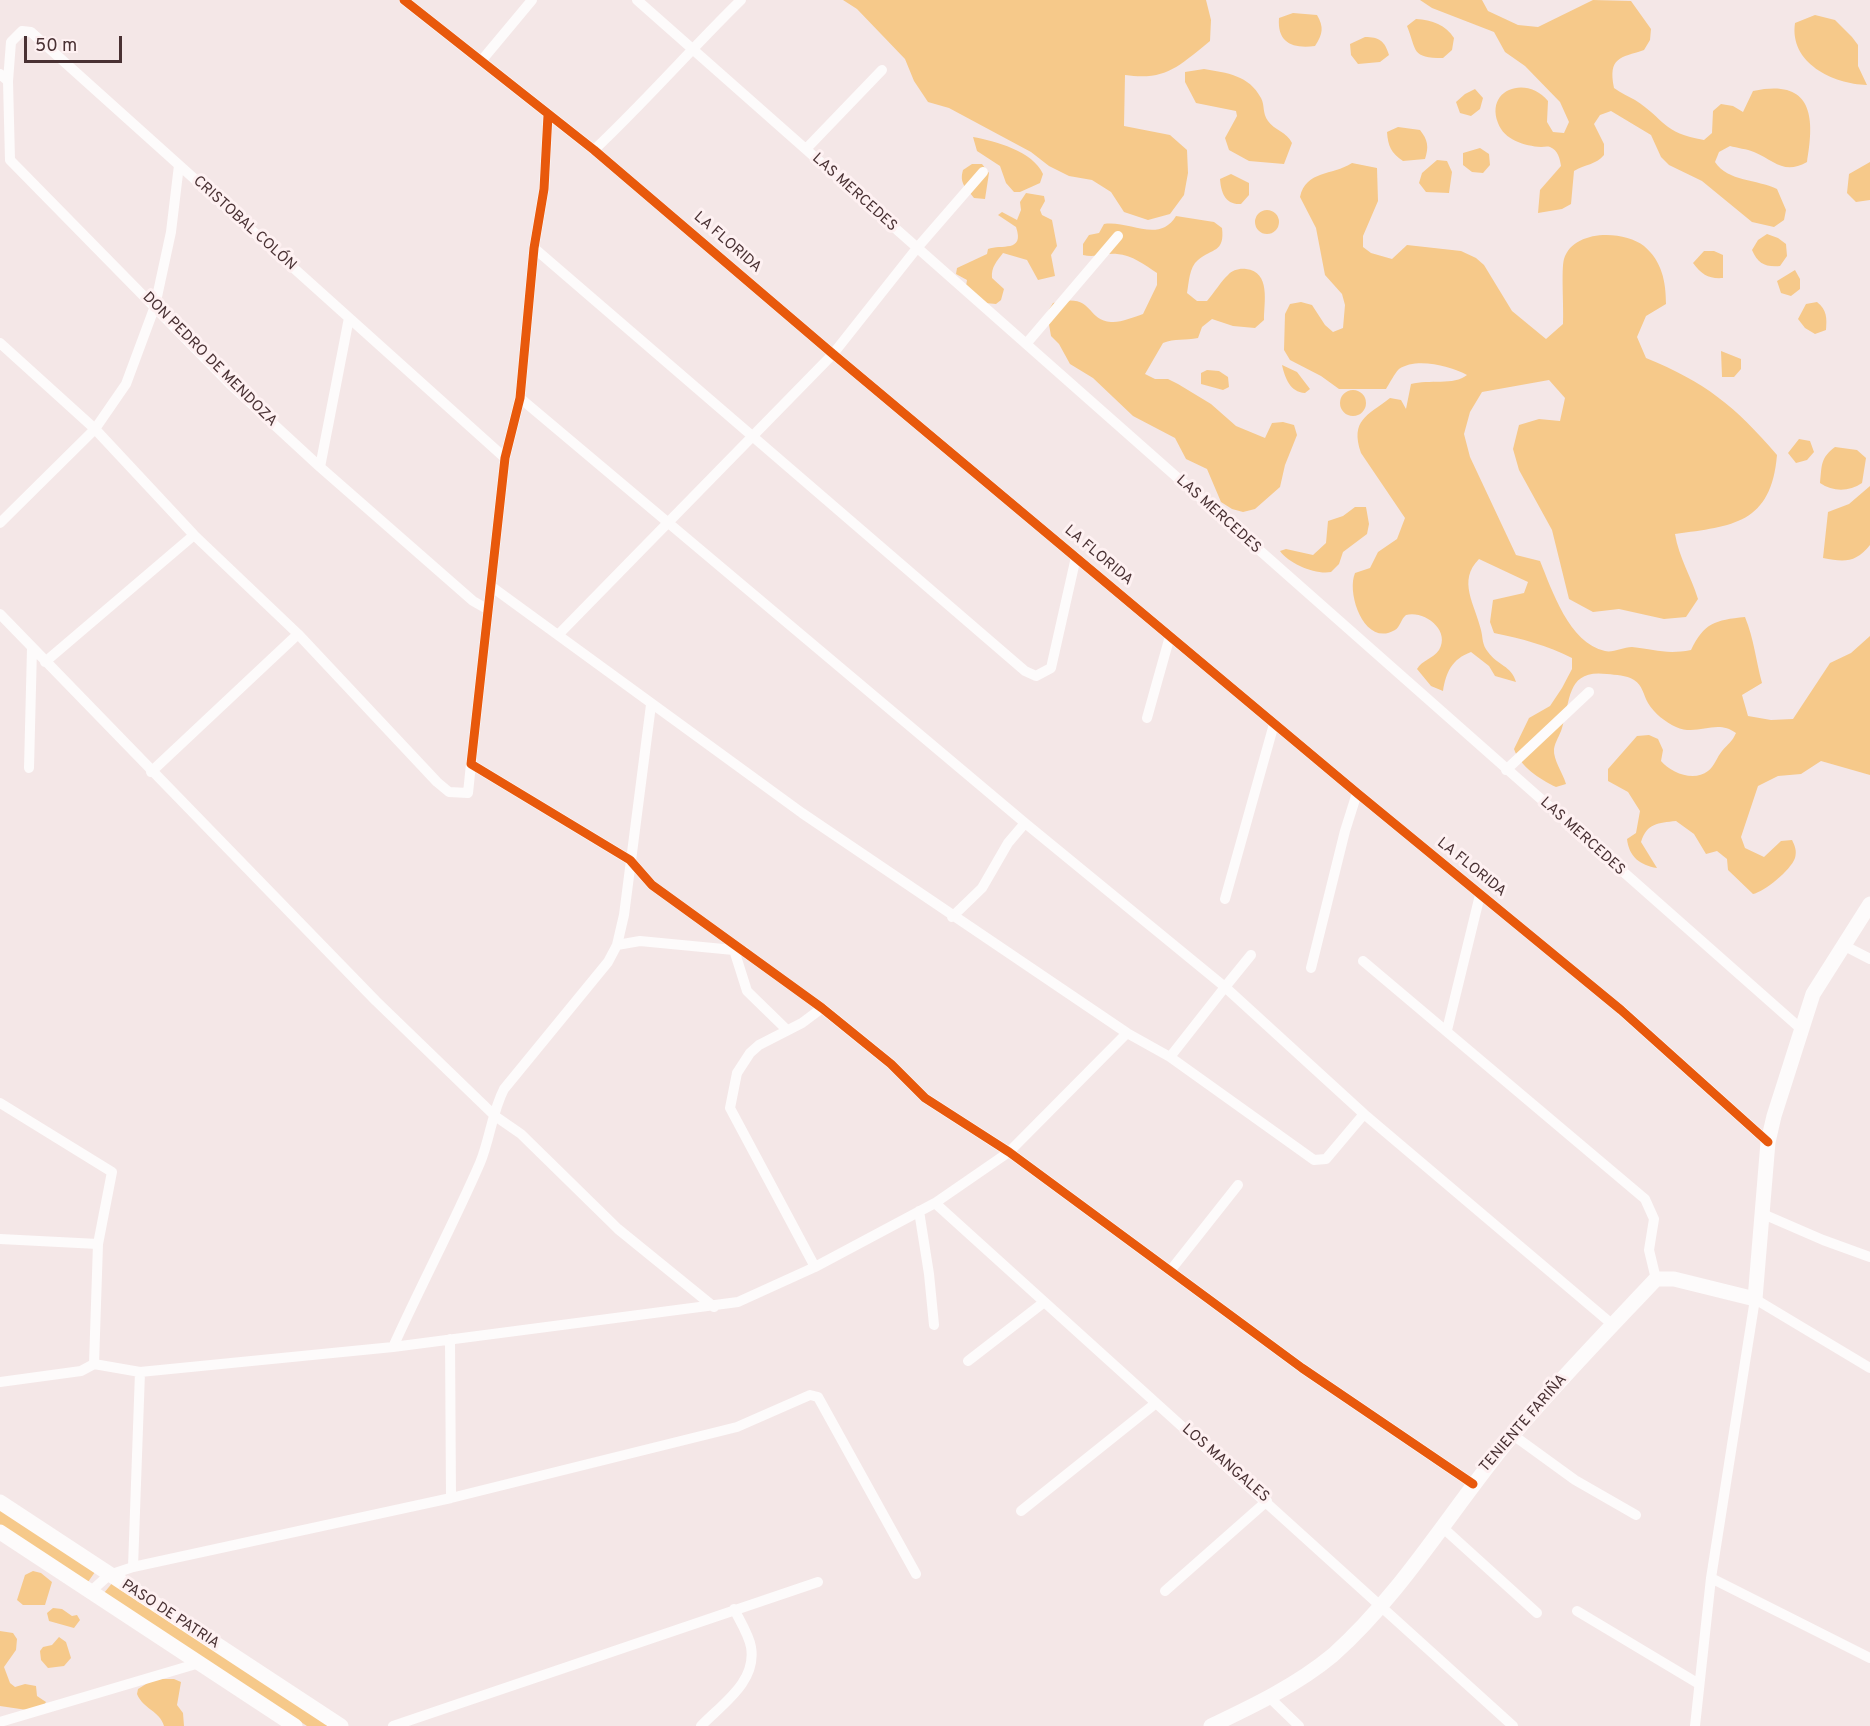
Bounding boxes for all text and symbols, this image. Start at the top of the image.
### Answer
scale bar [27,24,124,62]
text: 50 m [35,35,77,58]
street label: LAS MERCEDES [808,150,900,236]
street label: CRISTOBAL COLÓN [189,173,299,275]
street label: LA FLORIDA [689,209,765,277]
street label: DON PEDRO DE MENDOZA [138,289,280,431]
street label: LAS MERCEDES [1172,472,1264,558]
street label: LA FLORIDA [1060,522,1136,590]
street label: LAS MERCEDES [1536,794,1628,880]
street label: LA FLORIDA [1433,835,1509,901]
street label: TENIENTE FARIÑA [1477,1371,1571,1477]
street label: LOS MANGALES [1178,1421,1272,1507]
street label: PASO DE PATRIA [118,1577,222,1653]

